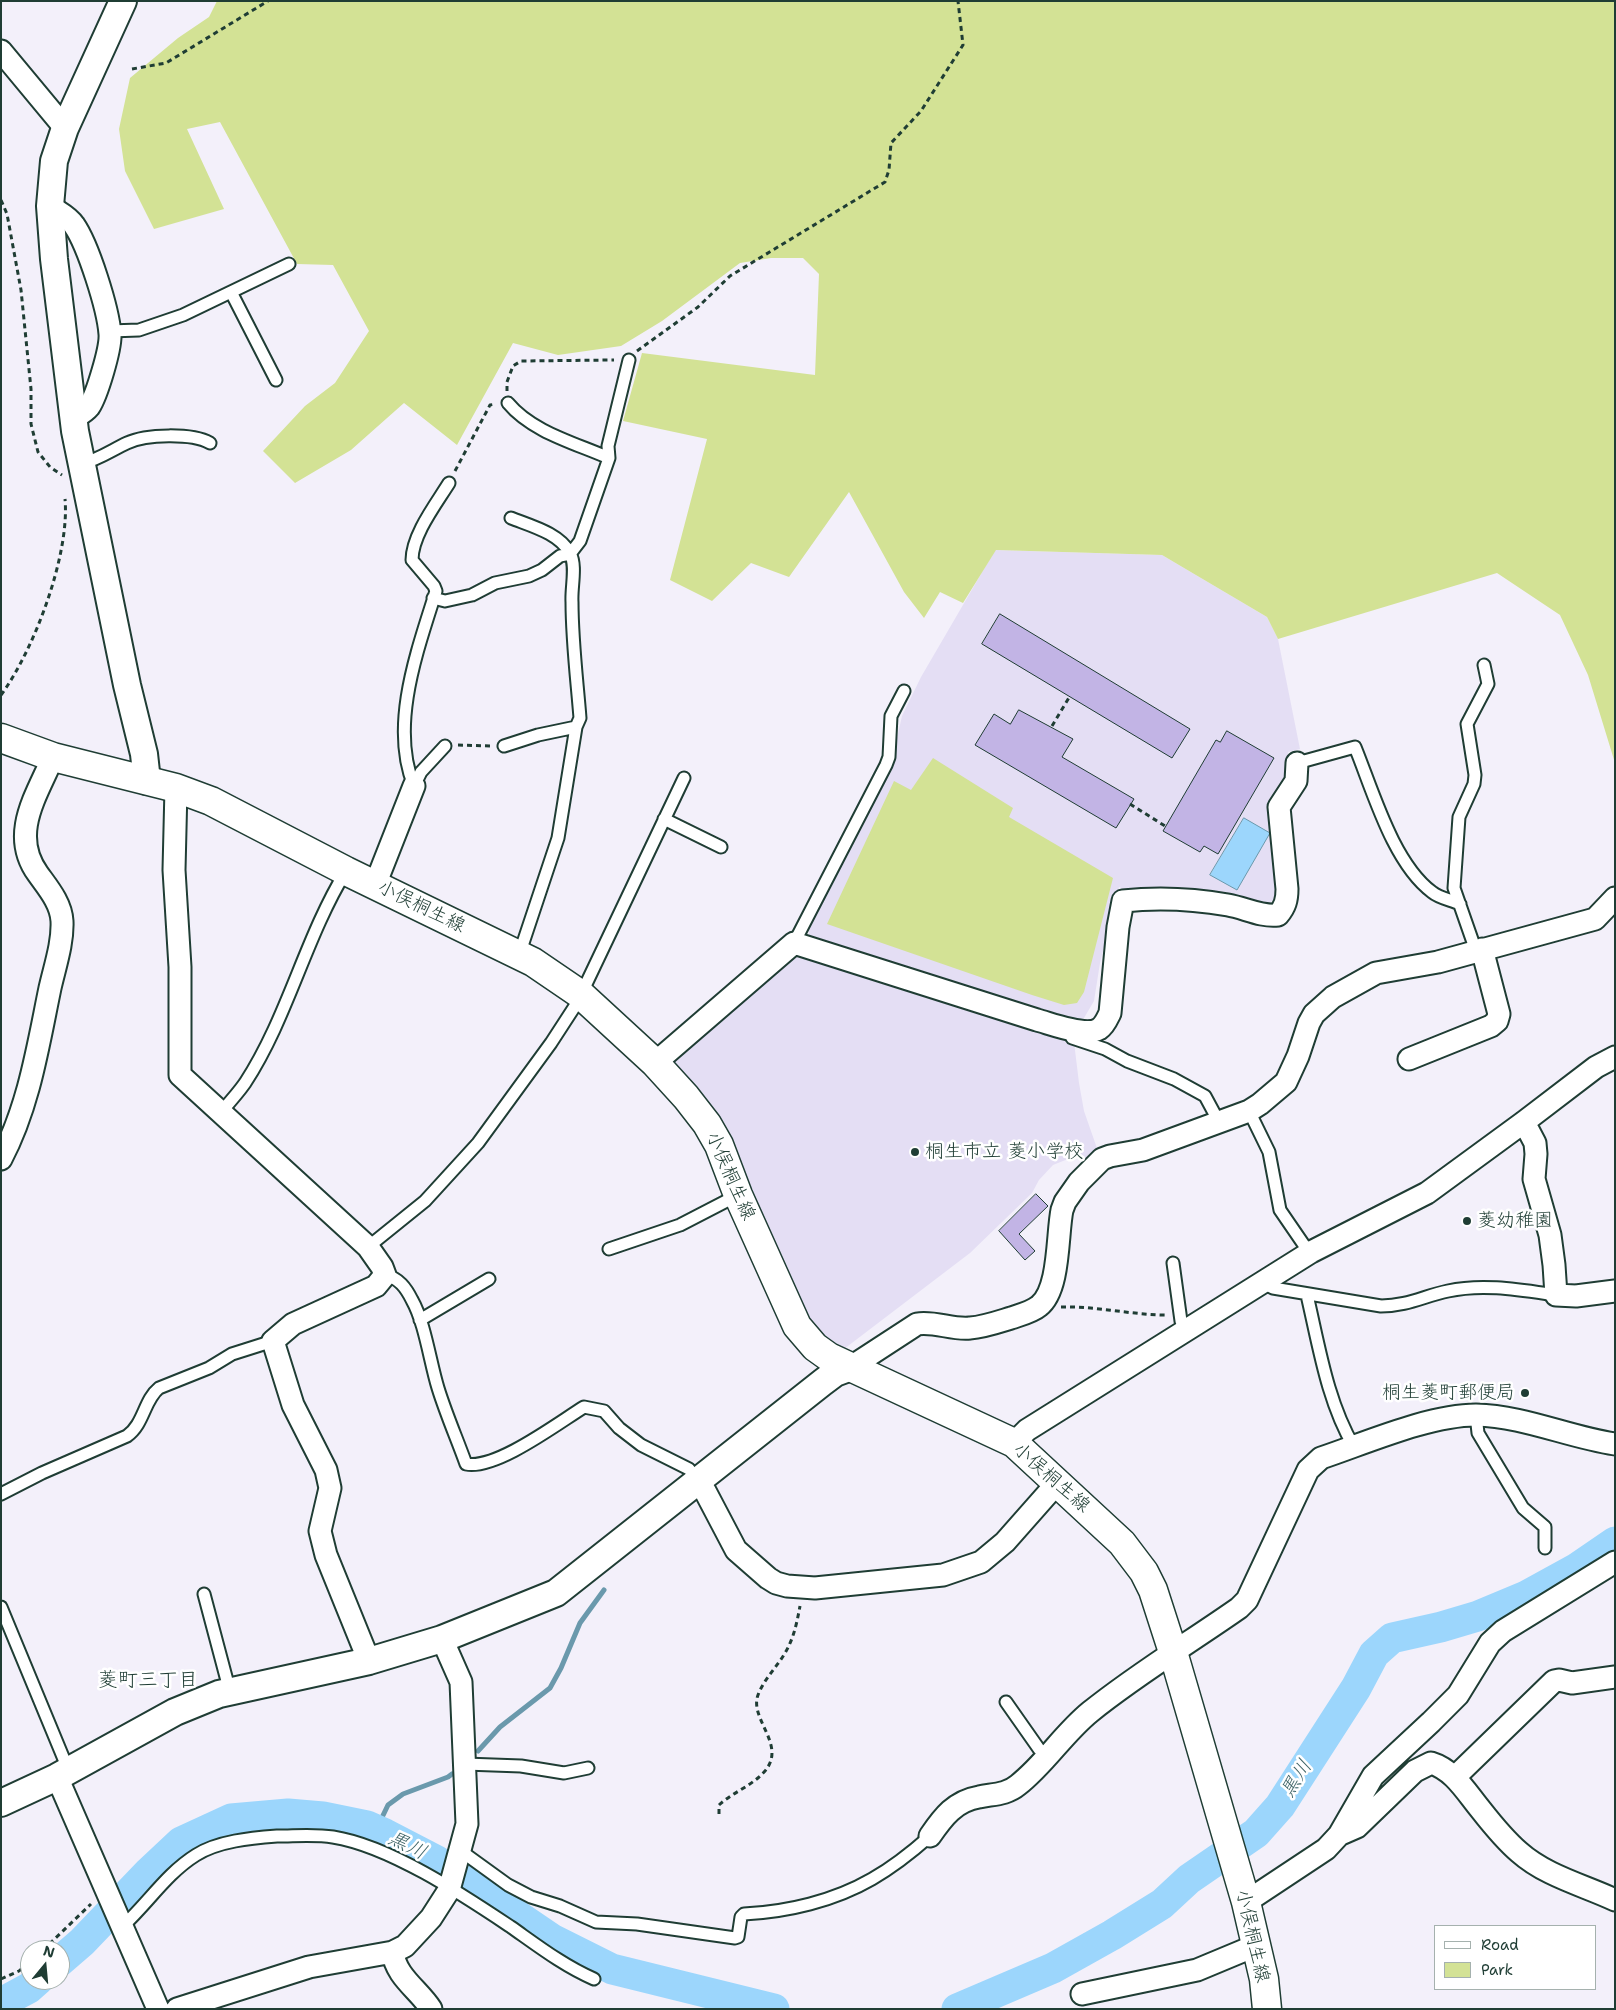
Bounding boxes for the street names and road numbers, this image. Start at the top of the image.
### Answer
street label: 小俣桐生線 [373,876,469,938]
street label: 小俣桐生線 [700,1128,760,1224]
street label: 小俣桐生線 [1008,1438,1094,1518]
street label: 小俣桐生線 [1230,1887,1274,1985]

